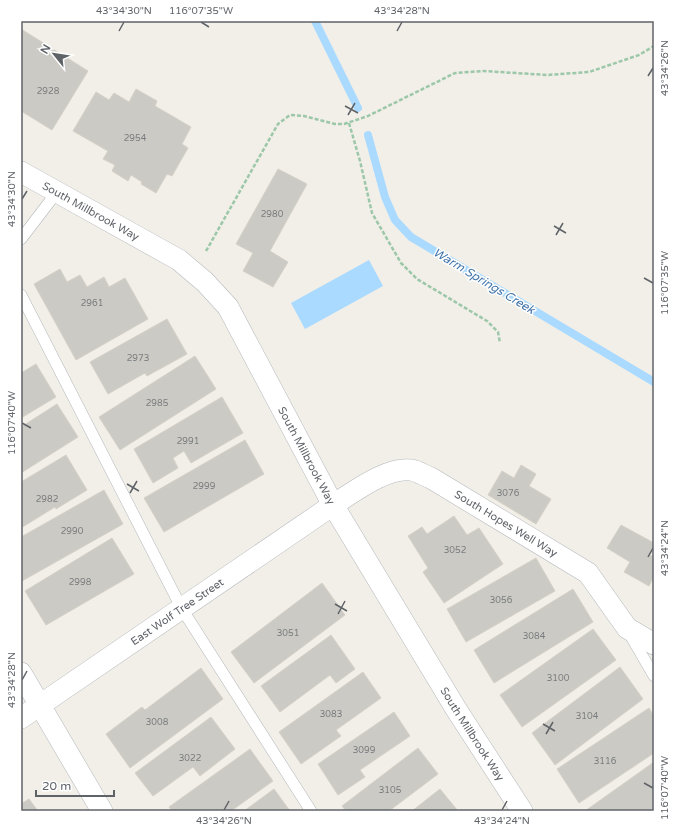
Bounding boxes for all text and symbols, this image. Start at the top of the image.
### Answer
text: 43°34'30"N [96,5,152,17]
text: 116°07'35"W [169,5,233,17]
text: 43°34'28"N [374,5,430,17]
north arrow [34,34,74,74]
text: 43°34'26"N [659,40,671,96]
text: N [38,42,54,56]
house number: 2928 [37,86,60,97]
house number: 2954 [124,133,147,144]
text: 43°34'30"N [6,171,18,227]
street label: South Millbrook Way [40,179,141,244]
house number: 2980 [261,209,284,220]
water label: Warm Springs Creek [431,245,539,318]
text: 116°07'35"W [659,251,671,315]
house number: 2961 [81,298,103,309]
house number: 2973 [127,353,149,364]
text: 116°07'40"W [6,391,18,455]
house number: 2985 [146,398,169,409]
street label: South Millbrook Way [275,405,338,507]
house number: 2991 [177,436,199,447]
house number: 2999 [193,481,216,492]
street label: South Hopes Well Way [452,488,560,560]
house number: 3076 [497,488,520,499]
house number: 2982 [36,494,58,505]
text: 43°34'24"N [659,520,671,576]
house number: 2990 [61,526,84,537]
house number: 3052 [444,545,466,556]
street label: East Wolf Tree Street [128,576,226,648]
house number: 2998 [69,577,92,588]
house number: 3056 [490,595,513,606]
house number: 3051 [277,628,299,639]
house number: 3084 [523,631,546,642]
text: 43°34'28"N [6,652,18,708]
house number: 3100 [547,673,570,684]
street label: South Millbrook Way [437,685,507,784]
house number: 3083 [320,709,342,720]
house number: 3104 [576,711,599,722]
house number: 3008 [146,717,169,728]
house number: 3099 [353,745,376,756]
house number: 3022 [179,753,201,764]
house number: 3116 [594,756,617,767]
text: 116°07'40"W [659,756,671,820]
scale bar [36,772,114,798]
text: 20 m [42,779,71,793]
house number: 3105 [379,785,402,796]
text: 43°34'26"N [196,815,252,827]
text: 43°34'24"N [474,815,530,827]

